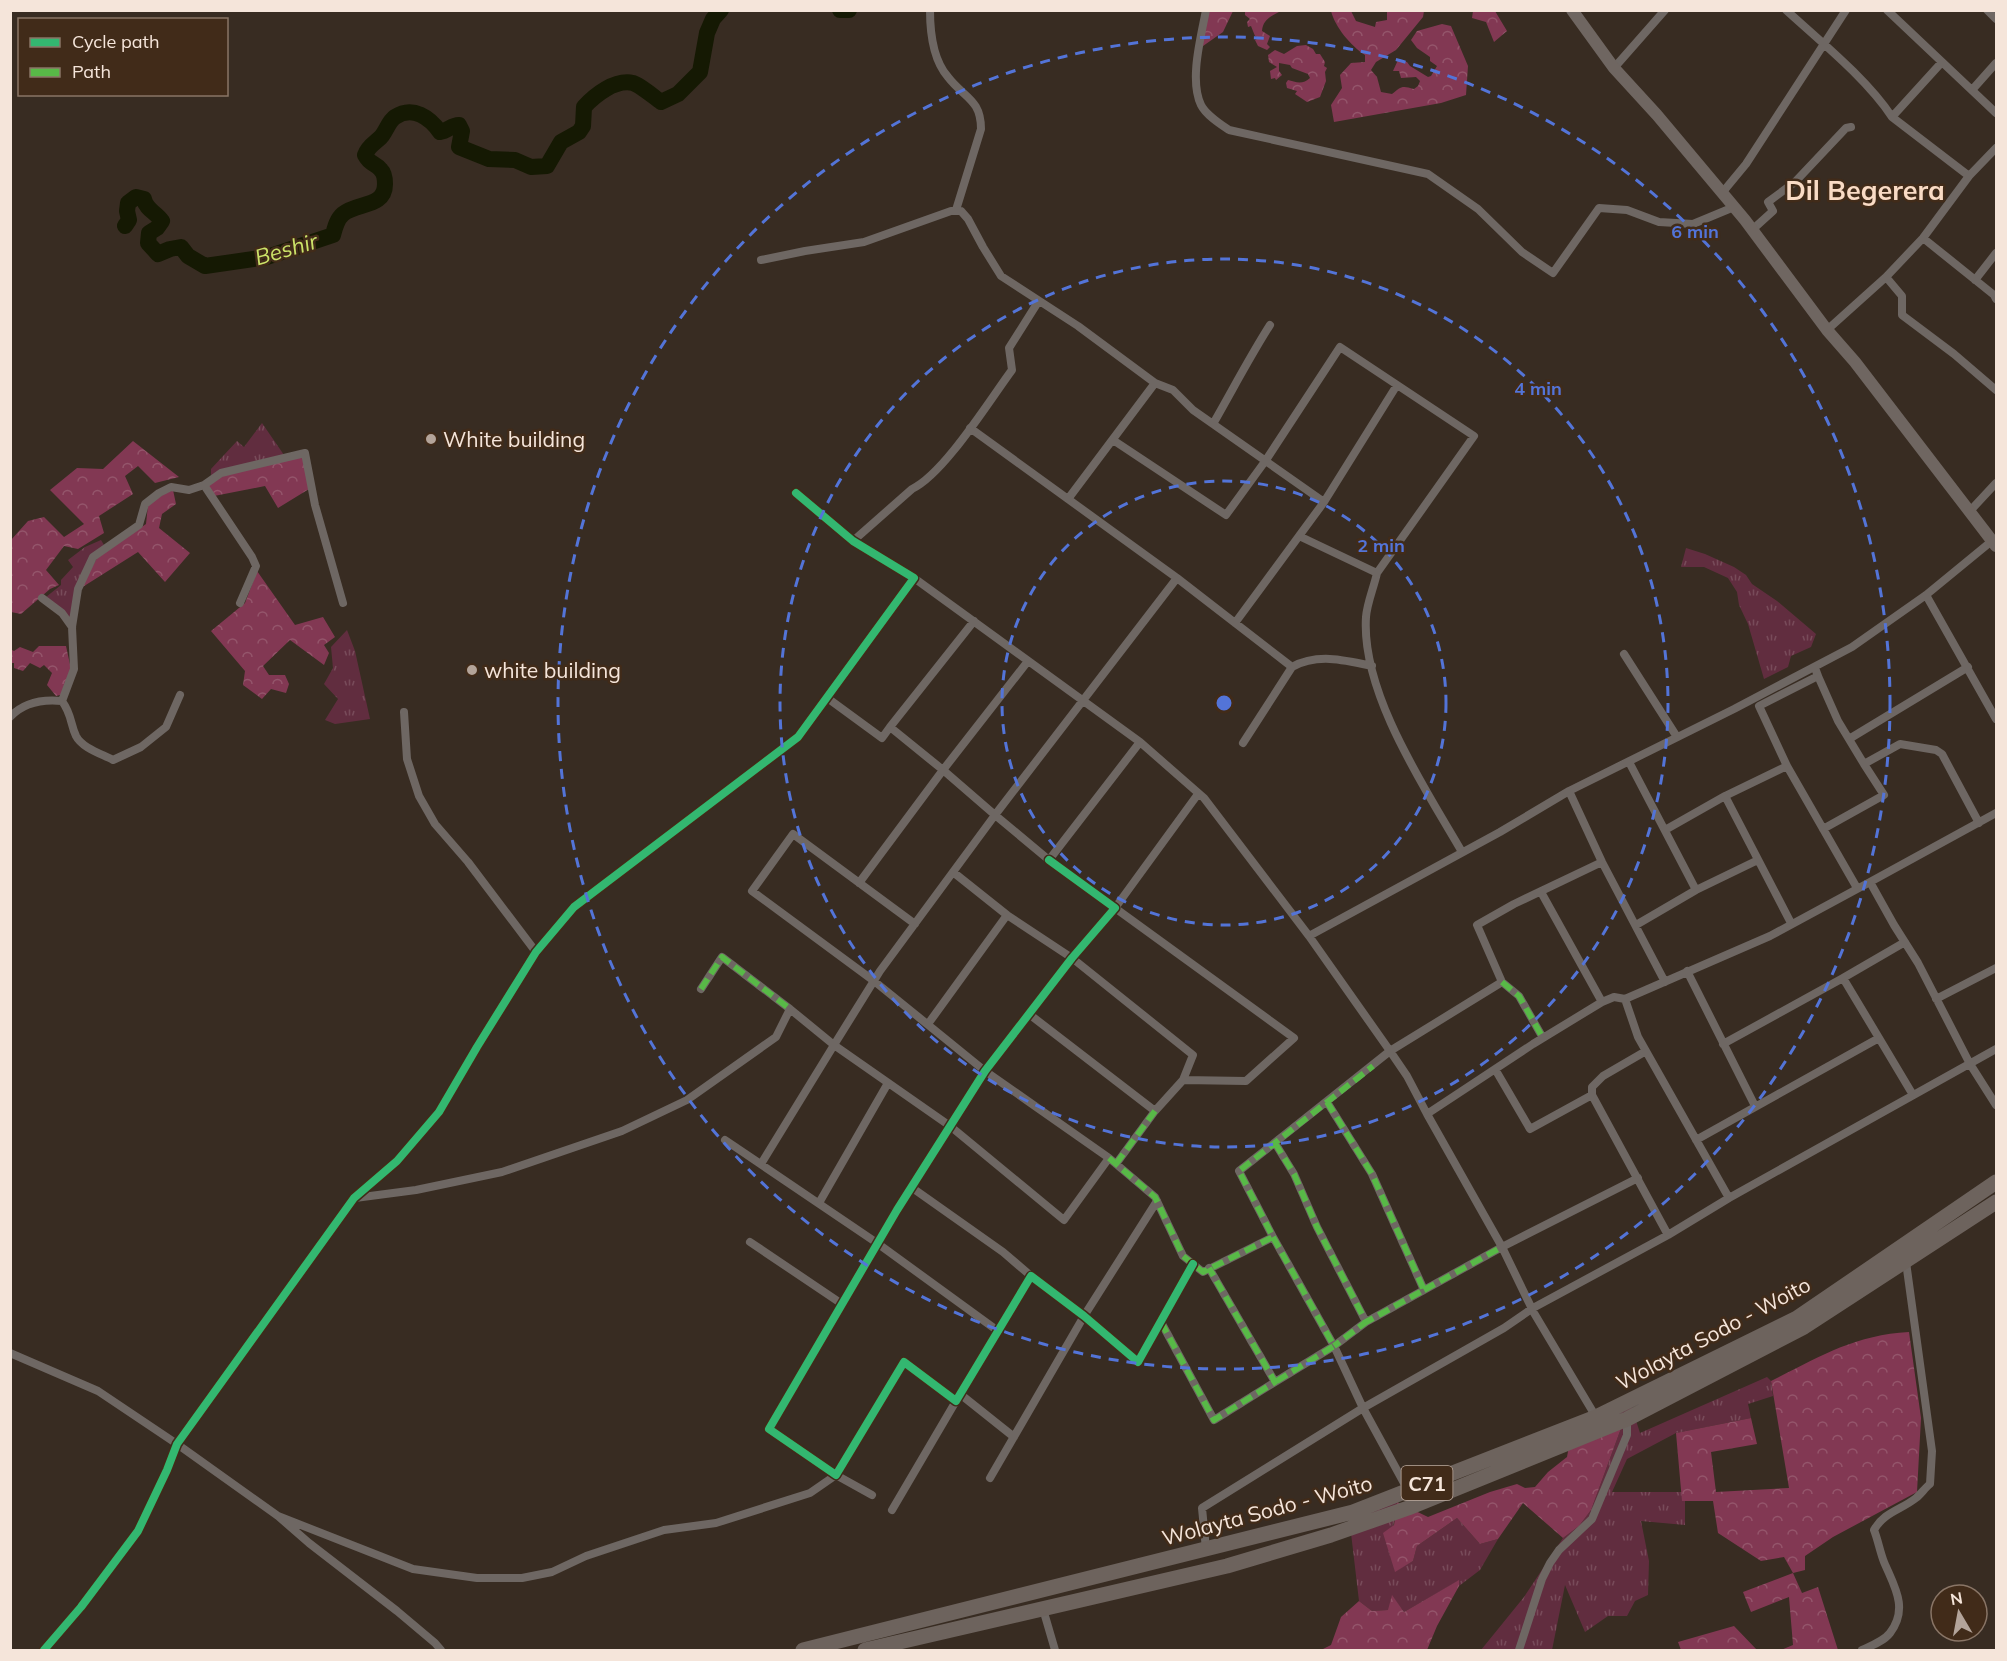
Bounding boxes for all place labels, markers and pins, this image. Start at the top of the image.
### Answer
place label: White building [443,426,585,452]
marker: White building [424,432,438,446]
place label: white building [484,657,621,683]
marker: white building [465,663,479,677]
centre of rings [1214,693,1234,713]

